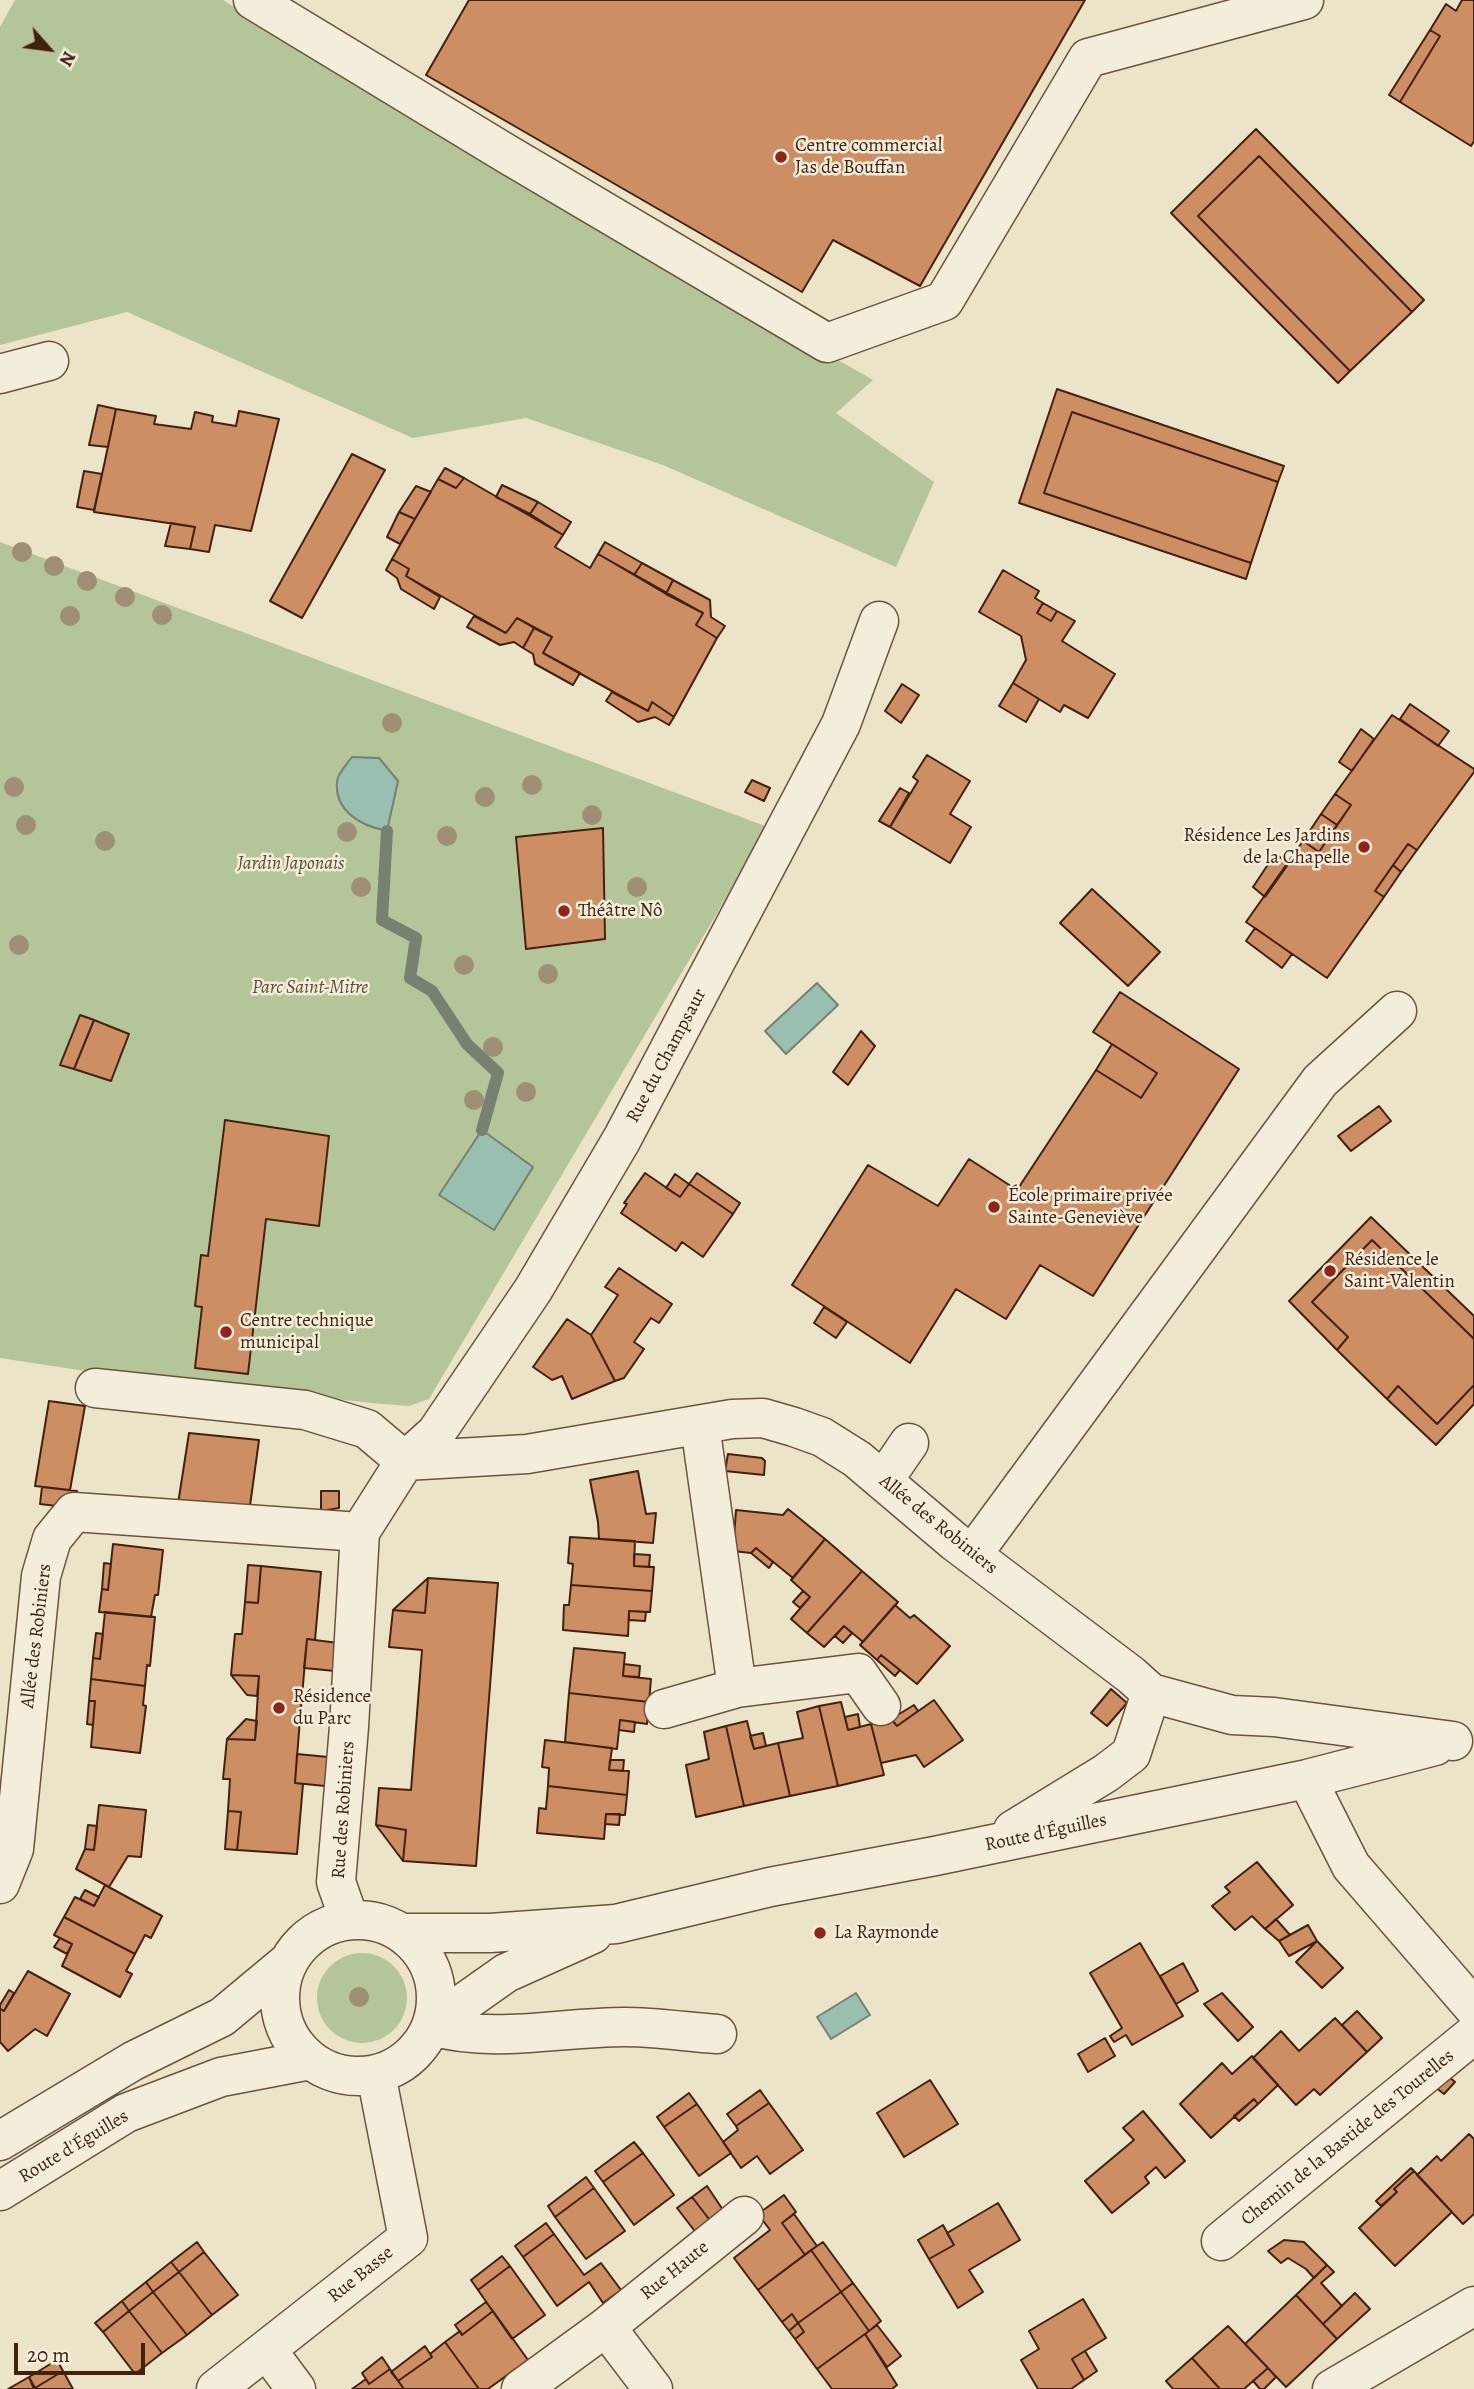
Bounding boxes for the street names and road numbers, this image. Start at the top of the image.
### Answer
street label: Rue du Champsaur [622,985,712,1127]
street label: Allée des Robiniers [874,1470,1002,1580]
street label: Allée des Robiniers [17,1562,57,1710]
street label: Rue des Robiniers [328,1740,360,1880]
street label: Route d'Éguilles [983,1809,1109,1857]
street label: Chemin de la Bastide des Tourelles [1237,2045,1459,2231]
street label: Route d'Éguilles [15,2105,133,2189]
street label: Rue Haute [636,2237,714,2305]
street label: Rue Basse [324,2242,398,2308]

